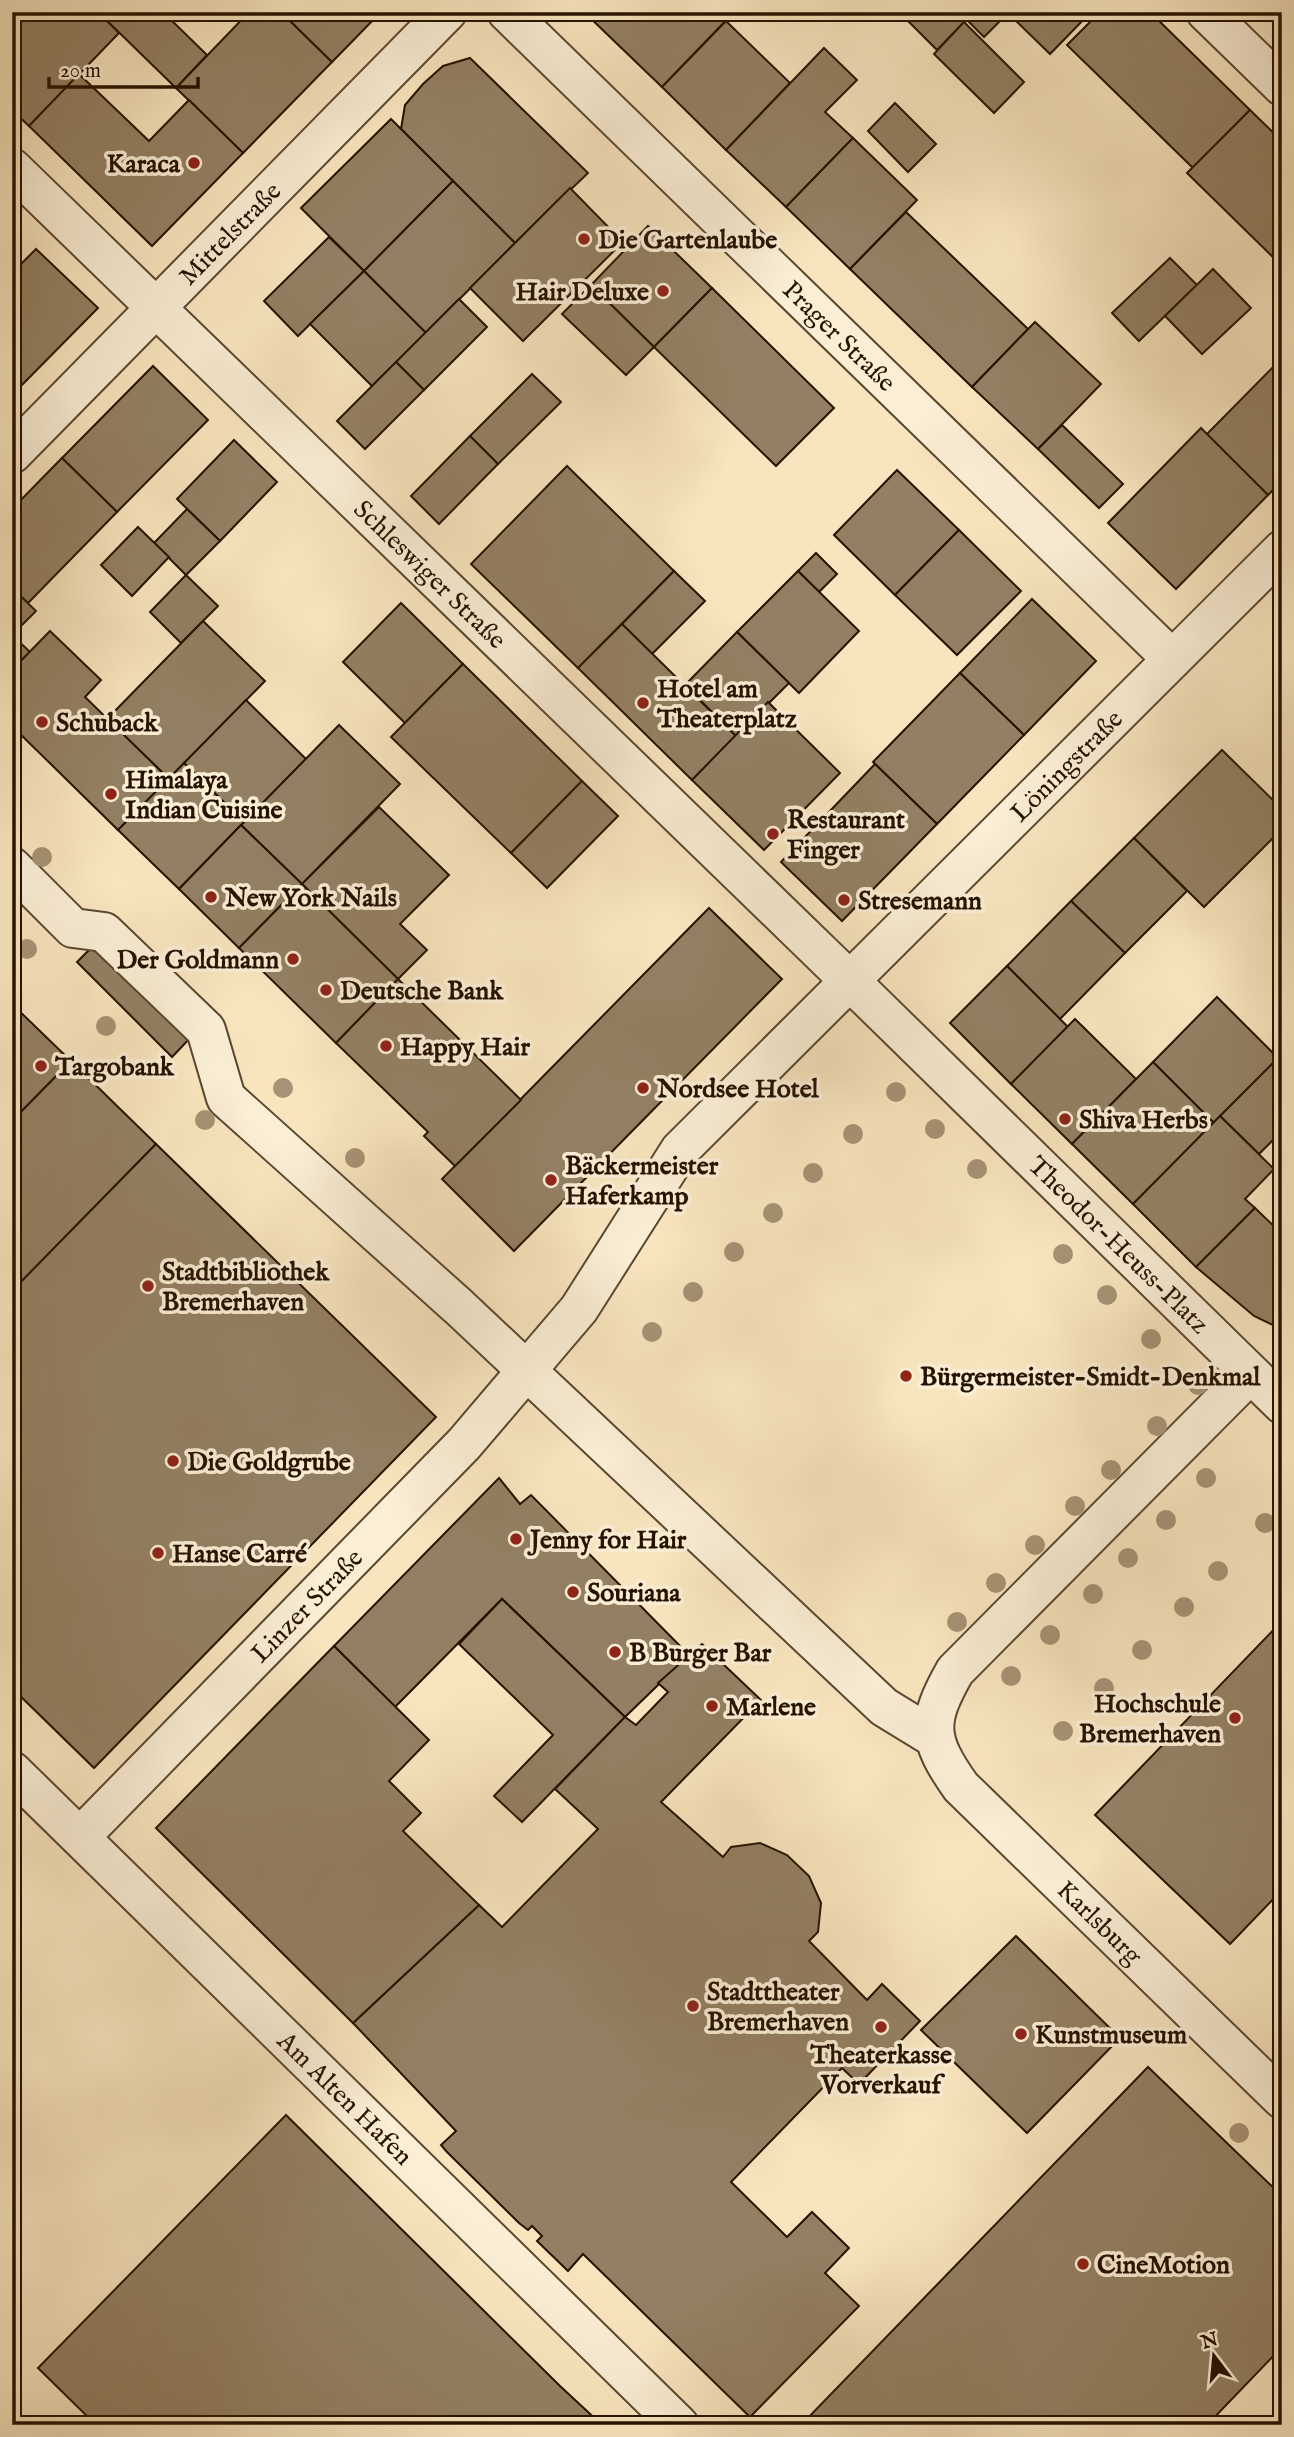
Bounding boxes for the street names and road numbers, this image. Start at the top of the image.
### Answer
street label: Mittelstraße [172,175,289,293]
street label: Prager Straße [775,274,902,399]
street label: Schleswiger Straße [346,493,513,657]
street label: Löningstraße [1004,703,1130,830]
street label: Theodor-Heuss-Platz [1020,1150,1215,1341]
street label: Linzer Straße [244,1542,371,1670]
street label: Karlsburg [1049,1874,1149,1973]
street label: Am Alten Hafen [269,2025,419,2173]

